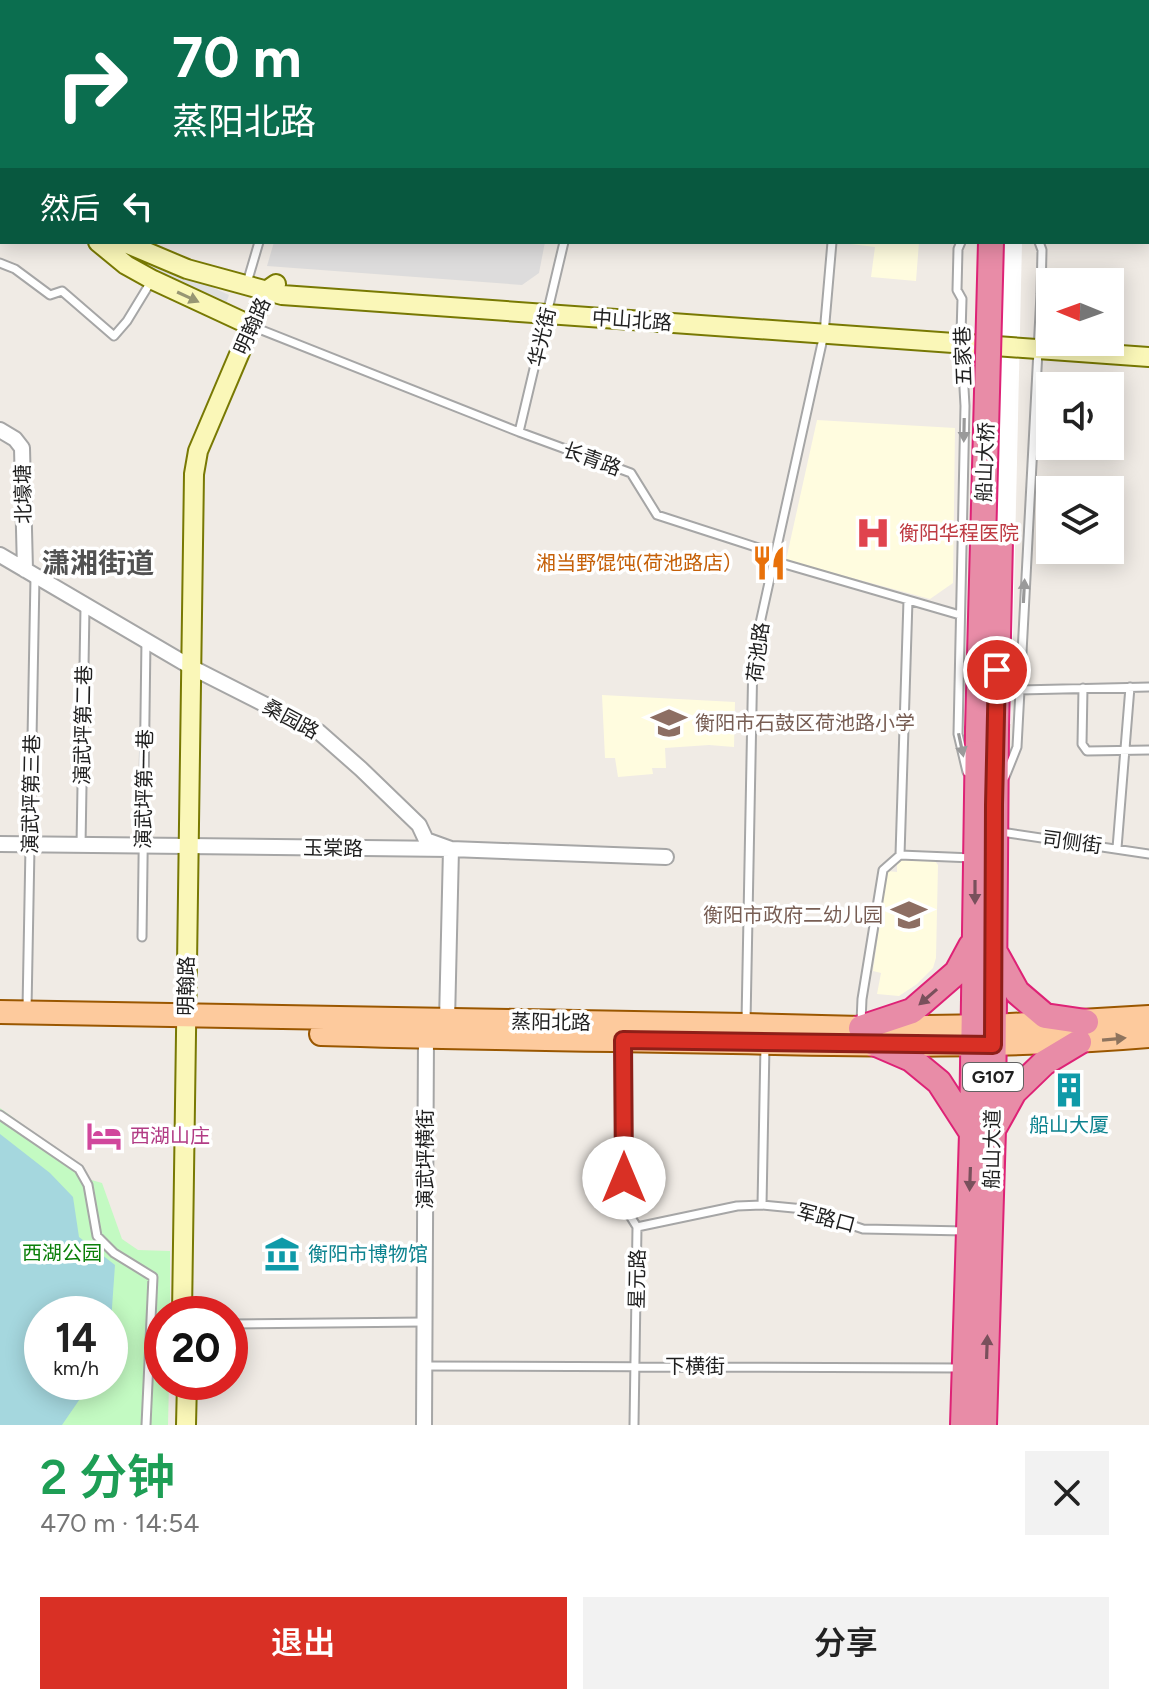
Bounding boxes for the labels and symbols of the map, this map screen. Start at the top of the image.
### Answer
north arrow [1036,268,1124,356]
one-way arrow [177,290,200,304]
street label: 明翰路 [229,294,275,358]
street label: 华光街 [524,305,560,369]
street label: 中山北路 [591,305,673,335]
street label: 五家巷 [950,326,976,386]
one-way arrow [958,418,971,443]
street label: 船山大桥 [972,422,998,502]
street label: 长青路 [560,437,624,481]
street label: 北壕塘 [10,464,36,524]
hospital icon: 衡阳华程医院 [854,514,892,552]
place label: 衡阳华程医院 [899,521,1019,545]
restaurant icon: 湘当野馄饨(荷池路店） [750,544,788,582]
district label: 潇湘街道 [42,546,154,580]
place label: 湘当野馄饨(荷池路店） [536,551,743,575]
one-way arrow [1018,578,1031,603]
street label: 荷池路 [742,621,774,683]
pin [963,636,1031,704]
street label: 演武坪第二巷 [70,665,96,785]
street label: 桑园路 [259,694,323,744]
school or university icon: 衡阳市石鼓区荷池路小学 [650,704,688,742]
place label: 衡阳市石鼓区荷池路小学 [695,711,915,735]
street label: 演武坪第一巷 [131,729,157,849]
one-way arrow [955,733,968,758]
street label: 演武坪第三巷 [18,734,44,854]
street label: 司侧街 [1041,826,1103,858]
street label: 玉棠路 [303,835,363,861]
one-way arrow [969,880,981,905]
school or university icon: 衡阳市政府二幼儿园 [890,896,928,934]
place label: 衡阳市政府二幼儿园 [703,903,883,927]
street label: 明翰路 [173,956,199,1016]
one-way arrow [918,988,938,1006]
street label: 蒸阳北路 [511,1009,591,1035]
one-way arrow [1102,1032,1127,1045]
road number: G107 [963,1063,1023,1091]
building icon: 船山大厦 [1050,1071,1088,1109]
street label: 演武坪横街 [413,1109,437,1209]
street label: 船山大道 [979,1109,1005,1189]
place label: 船山大厦 [1029,1113,1109,1137]
hotel icon: 西湖山庄 [85,1117,123,1155]
place label: 西湖山庄 [130,1124,210,1148]
position arrow [582,1136,666,1220]
one-way arrow [963,1167,976,1192]
street label: 军路口 [794,1199,858,1237]
museum icon: 衡阳市博物馆 [263,1235,301,1273]
park label: 西湖公园 [22,1241,102,1265]
place label: 衡阳市博物馆 [308,1242,428,1266]
street label: 星元路 [624,1249,650,1309]
speed limit sign: 20 [144,1296,248,1400]
one-way arrow [980,1334,993,1359]
street label: 下横街 [665,1354,725,1378]

